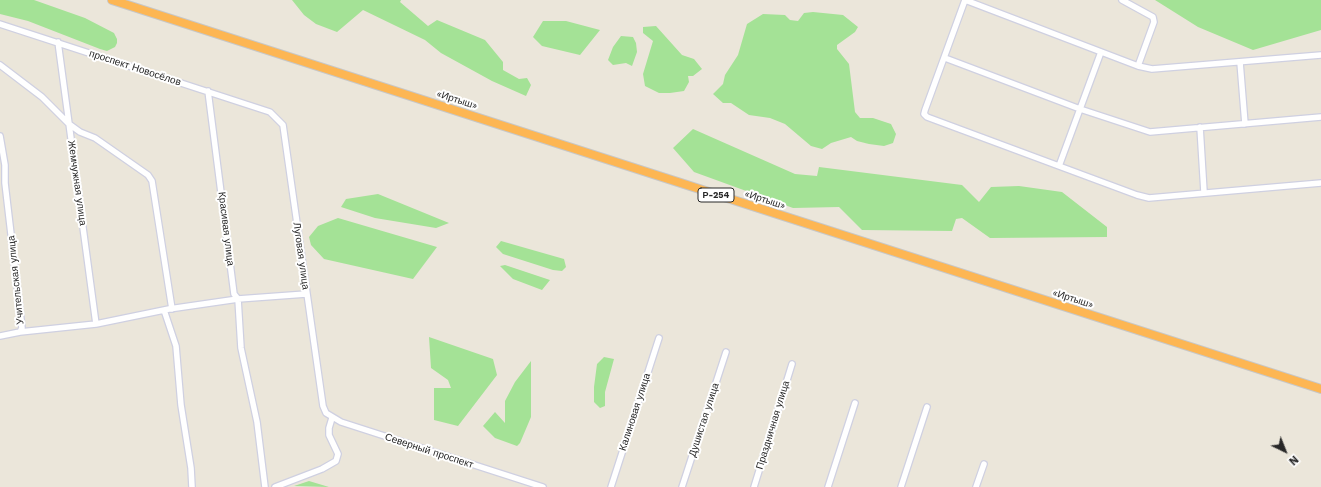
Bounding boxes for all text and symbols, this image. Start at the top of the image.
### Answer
street label: проспект Новосёлов [88,47,182,89]
street label: «Иртыш» [435,88,479,112]
street label: Жемчужная улица [65,140,89,226]
road number: Р-254 [698,188,734,202]
street label: «Иртыш» [743,188,787,212]
street label: Красивая улица [215,191,237,267]
street label: Луговая улица [290,222,312,290]
street label: Учительская улица [5,235,27,325]
street label: «Иртыш» [1051,287,1095,311]
street label: Калиновая улица [617,372,653,452]
street label: Праздничная улица [754,379,792,471]
street label: Душистая улица [686,382,722,458]
street label: Северный проспект [383,431,475,471]
north arrow [1265,431,1305,471]
text: N [1286,453,1301,468]

